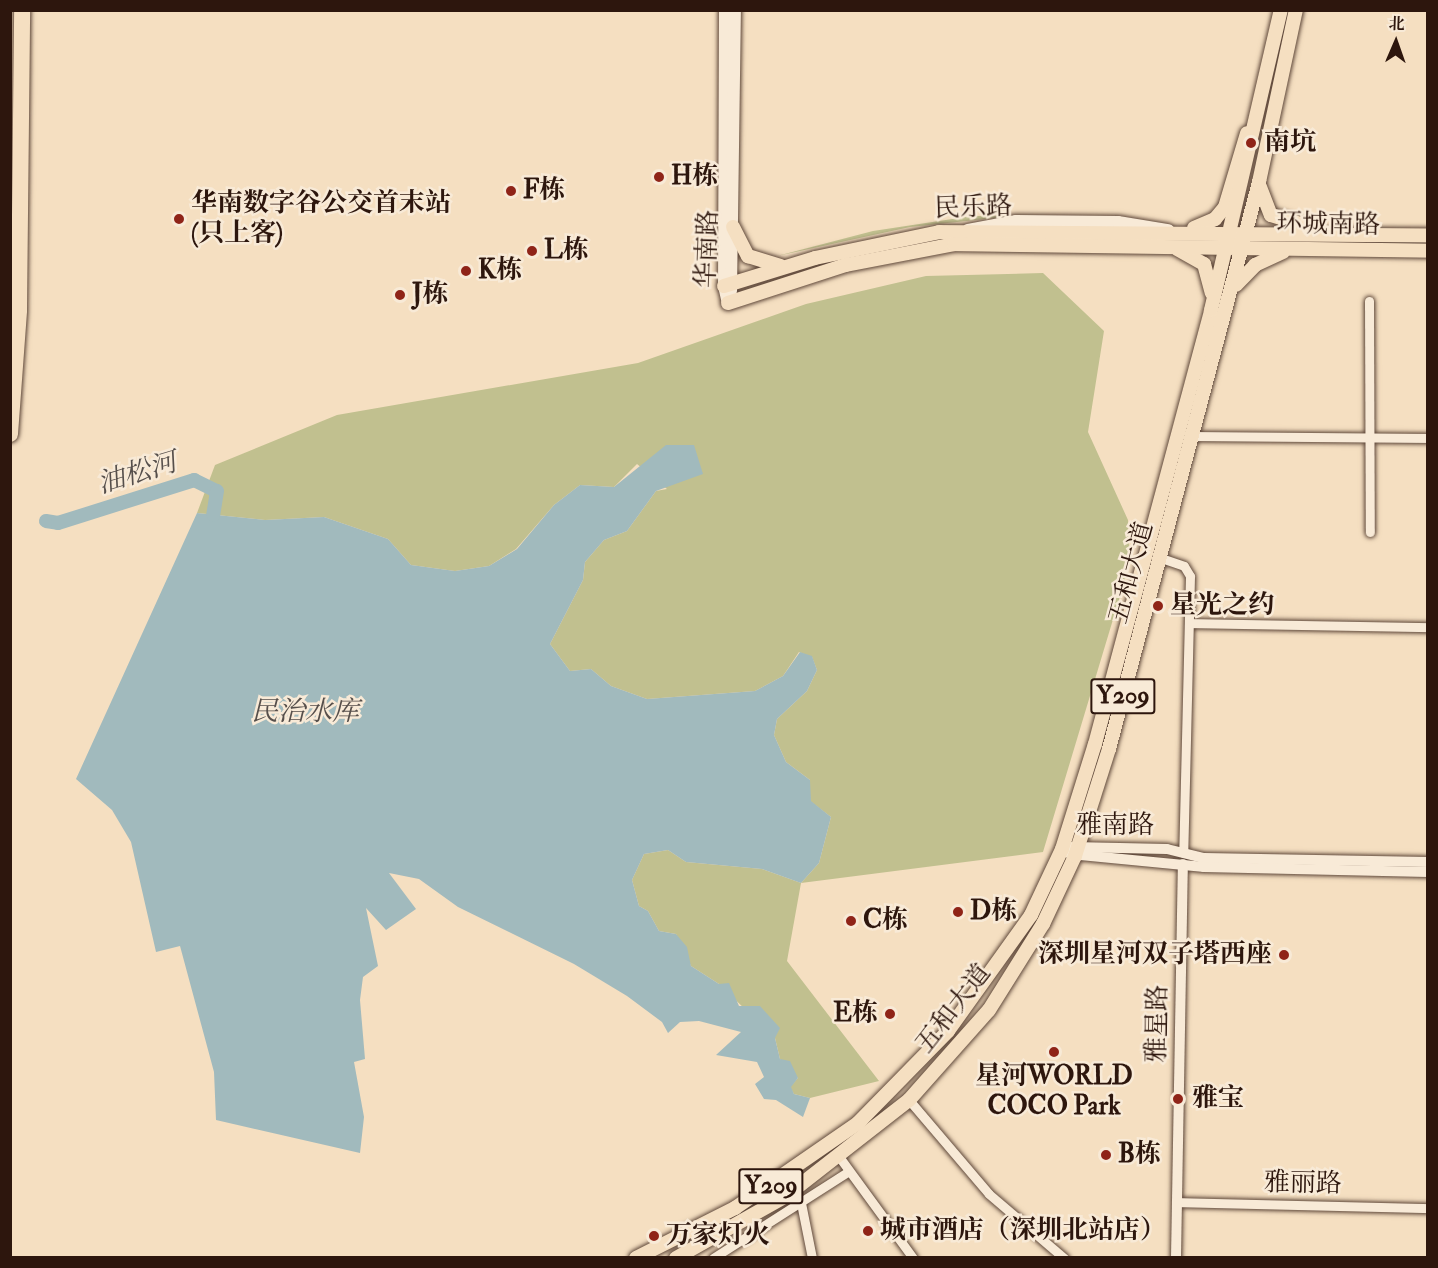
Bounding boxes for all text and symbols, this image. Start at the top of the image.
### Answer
north arrow [1366,12,1426,72]
text: 北 [1388,14,1405,34]
place label: 南坑 [1264,127,1316,159]
marker: 南坑 [1242,134,1260,152]
place label: H栋 [671,161,718,193]
marker: H栋 [652,170,666,184]
place label: F栋 [523,175,565,207]
marker: F栋 [504,184,518,198]
place label: 华南数字谷公交首末站 (只上客) [191,188,451,249]
street label: 民乐路 [933,191,1013,225]
street label: 环城南路 [1276,208,1380,242]
street label: 华南路 [691,209,725,289]
marker: 华南数字谷公交首末站 (只上客) [172,212,186,226]
place label: L栋 [544,235,589,267]
marker: L栋 [525,244,539,258]
place label: K栋 [478,255,522,287]
marker: K栋 [459,264,473,278]
place label: J栋 [412,279,449,311]
marker: J栋 [393,288,407,302]
water label: 油松河 [94,446,180,500]
street label: 五和大道 [1103,519,1161,627]
place label: 星光之约 [1170,590,1274,622]
marker: 星光之约 [1151,599,1165,613]
road number: Y209 [1090,675,1156,717]
water label: 民治水库 [251,696,359,728]
street label: 雅南路 [1076,810,1154,842]
place label: D栋 [970,896,1017,928]
place label: C栋 [863,905,908,937]
marker: D栋 [951,905,965,919]
marker: C栋 [844,914,858,928]
place label: 深圳星河双子塔西座 [1038,939,1272,971]
marker: 深圳星河双子塔西座 [1277,948,1291,962]
street label: 五和大道 [910,958,998,1060]
street label: 雅星路 [1142,985,1174,1063]
place label: E栋 [833,998,878,1030]
marker: E栋 [883,1007,897,1021]
marker: 星河WORLD COCO Park [1047,1045,1061,1059]
place label: 星河WORLD COCO Park [975,1061,1133,1122]
place label: 雅宝 [1192,1083,1244,1115]
marker: 雅宝 [1169,1090,1187,1108]
place label: B栋 [1118,1139,1161,1171]
marker: B栋 [1099,1148,1113,1162]
road number: Y209 [738,1165,804,1207]
street label: 雅丽路 [1264,1168,1342,1200]
place label: 城市酒店（深圳北站店） [880,1215,1166,1247]
place label: 万家灯火 [666,1220,770,1252]
marker: 城市酒店（深圳北站店） [861,1224,875,1238]
marker: 万家灯火 [647,1229,661,1243]

